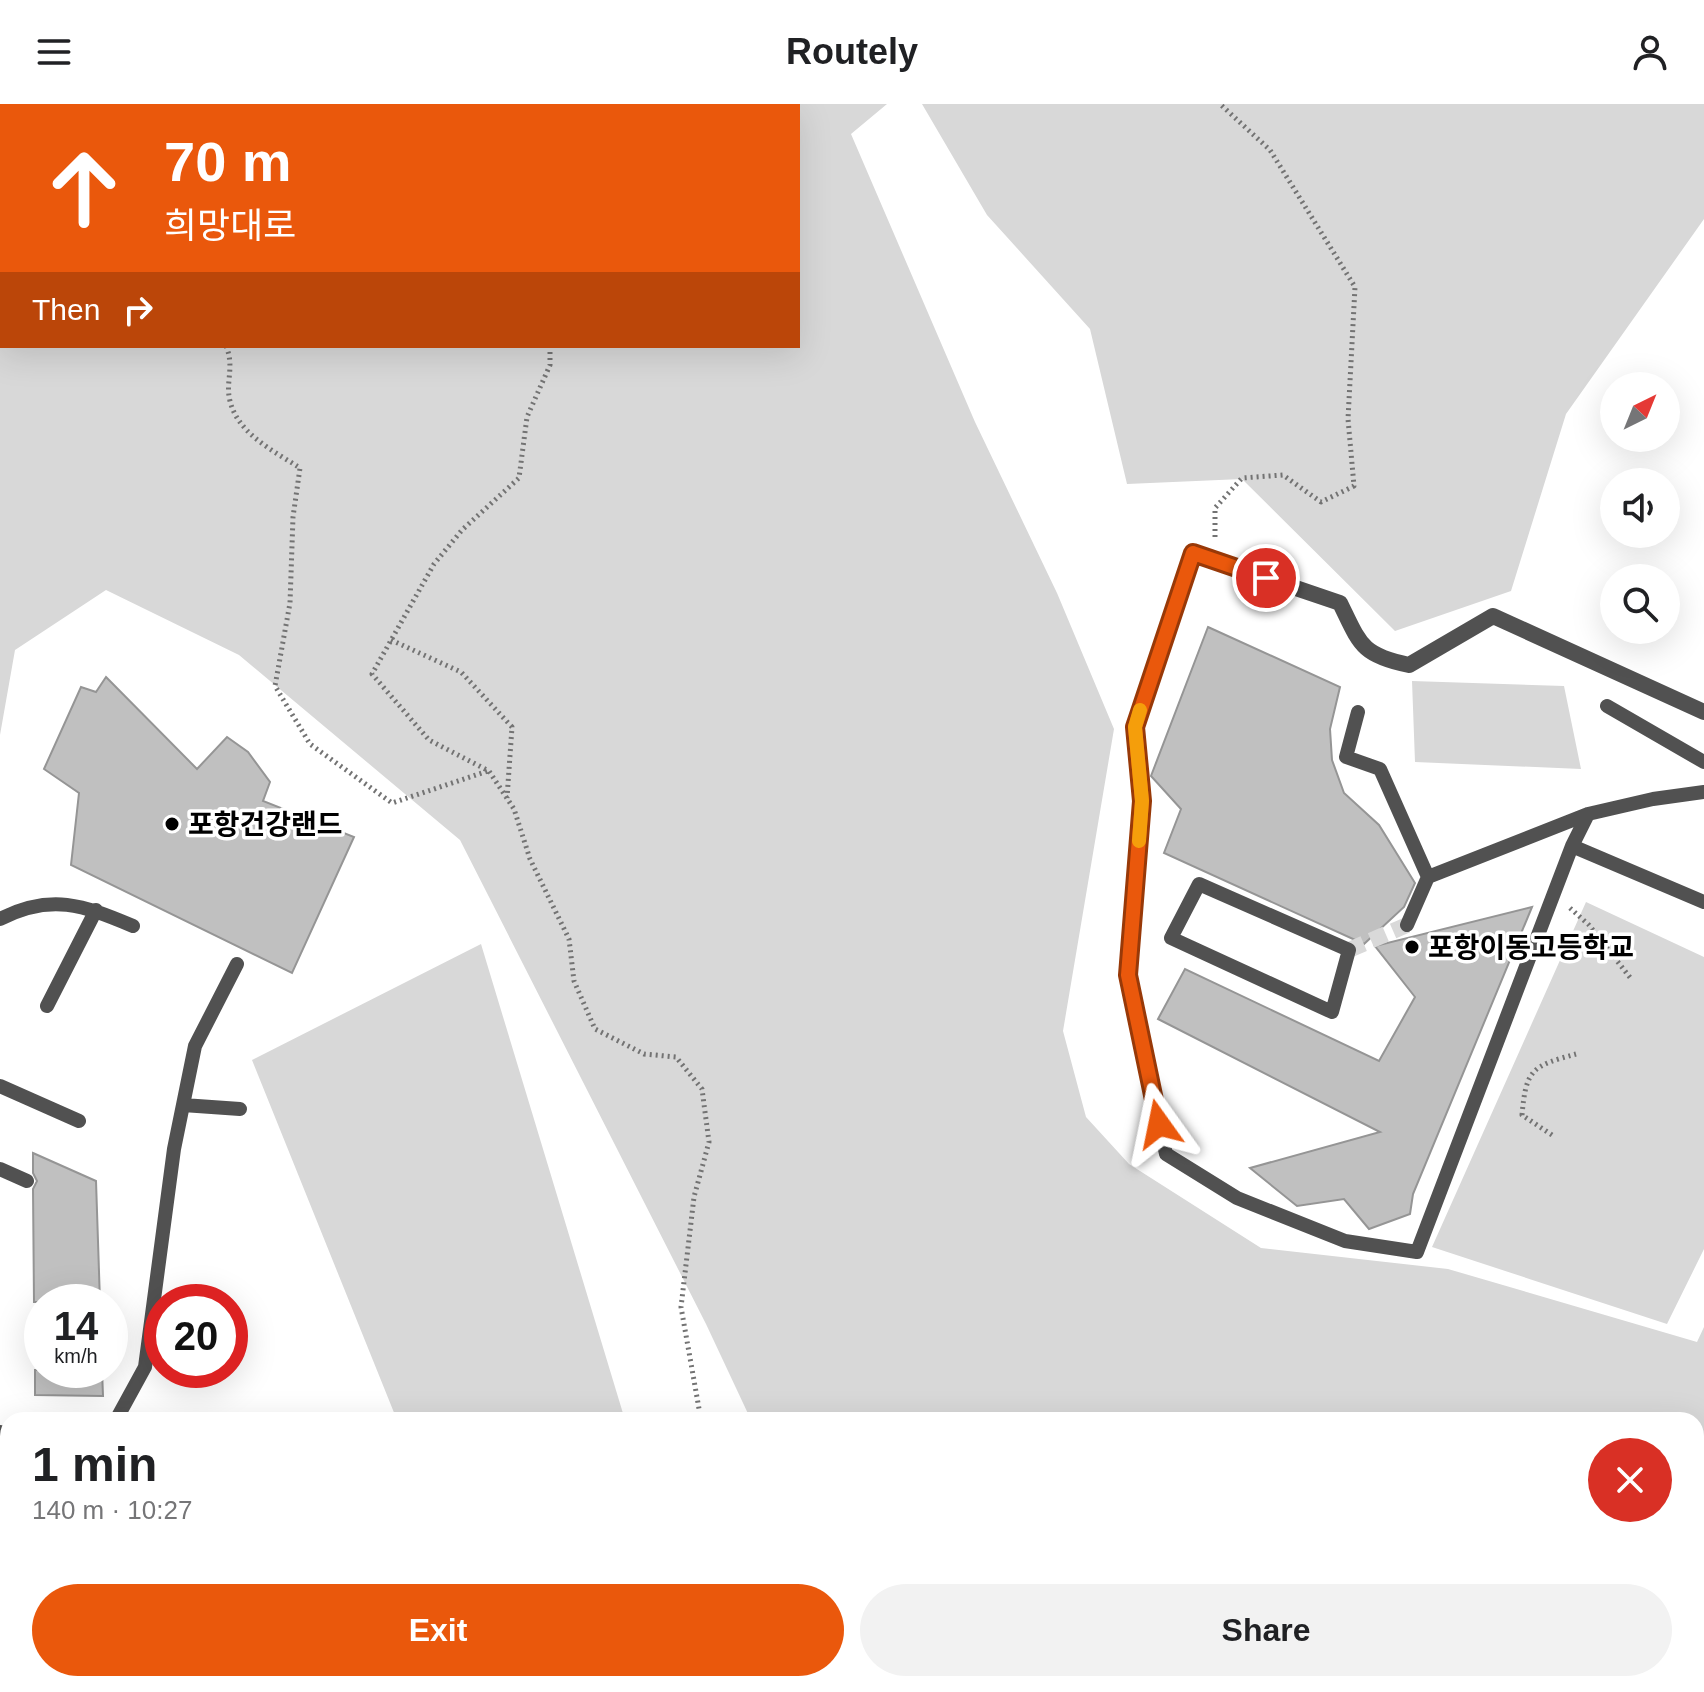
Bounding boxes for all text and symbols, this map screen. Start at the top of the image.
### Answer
icon: menu [32,30,76,74]
icon: person [1628,30,1672,74]
text: Routely [786,31,918,72]
text: 70 m [164,130,292,193]
icon: ahead [32,136,136,240]
text: 희망대로 [164,205,296,246]
icon: right [116,288,160,332]
text: Then [32,293,100,326]
north arrow [1600,372,1680,452]
map controls [1600,372,1680,644]
button: sound [1600,468,1680,548]
pin [1232,544,1300,612]
icon: arrive [1244,556,1288,600]
button: search [1600,564,1680,644]
place label: 포항건강랜드 [188,809,343,840]
marker: 포항건강랜드 [163,815,181,833]
place label: 포항이동고등학교 [1428,932,1634,963]
marker: 포항이동고등학교 [1403,938,1421,956]
position arrow [1117,1082,1201,1166]
speed limit sign: 20 [144,1284,248,1388]
text: 14 [54,1304,98,1348]
text: km/h [54,1345,98,1367]
text: 1 min [32,1438,157,1491]
button: close [1588,1438,1672,1522]
text: 140 m · 10:27 [32,1495,192,1525]
button: Exit [32,1584,844,1676]
button: Share [860,1584,1672,1676]

